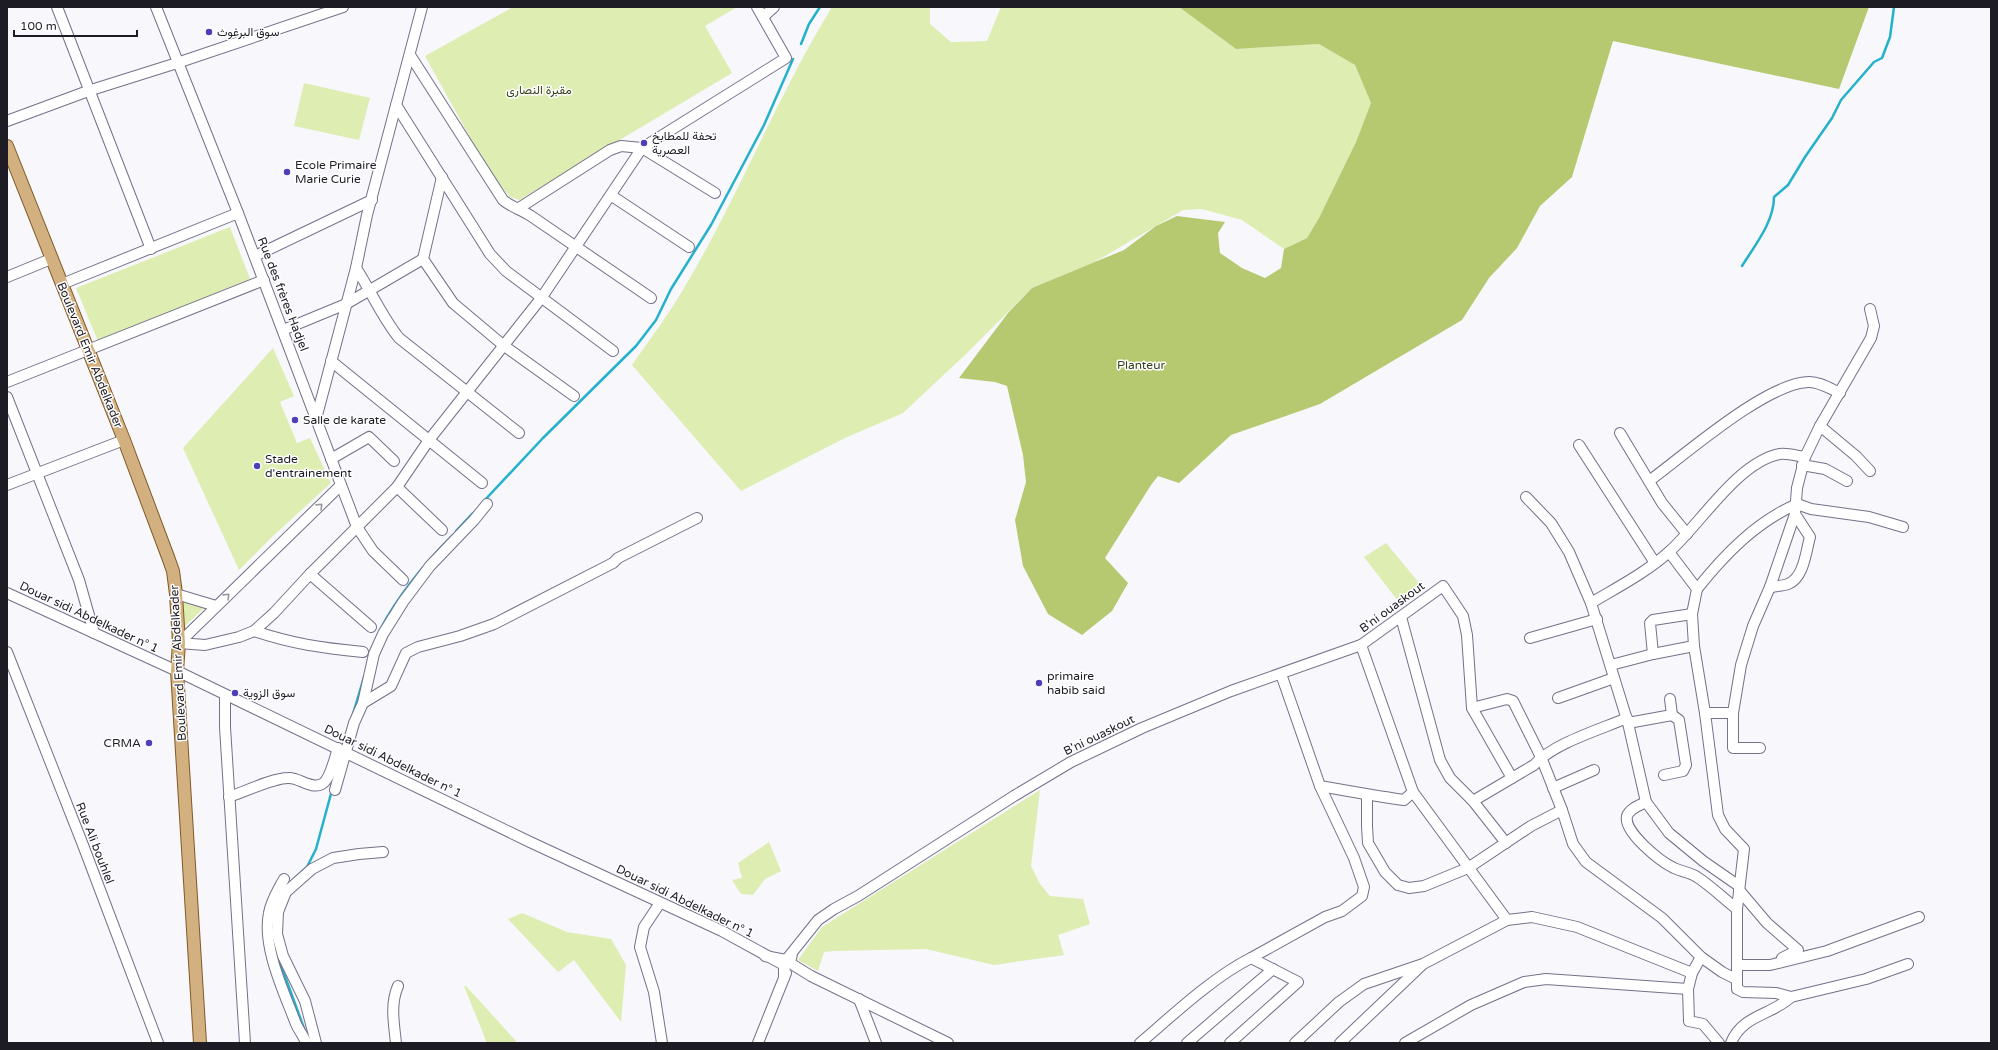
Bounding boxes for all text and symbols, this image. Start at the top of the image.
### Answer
scale bar [14,12,137,38]
text: 100 m [20,19,57,33]
place label: سوق البرغوث [217,25,279,40]
marker: سوق البرغوث [204,27,214,37]
park label: مقبرة النصارى [506,83,572,98]
place label: تحفة للمطابخ العصرية [652,129,717,158]
marker: تحفة للمطابخ العصرية [639,138,649,148]
place label: Ecole Primaire Marie Curie [295,158,377,186]
marker: Ecole Primaire Marie Curie [282,167,292,177]
street label: Rue des frères Hadjel [255,235,311,353]
street label: Boulevard Emir Abdelkader [54,280,126,430]
park label: Planteur [1117,358,1165,372]
place label: Salle de karate [303,413,386,427]
marker: Salle de karate [290,415,300,425]
place label: Stade d'entrainement [265,452,352,480]
marker: Stade d'entrainement [252,461,262,471]
one-way arrow [315,503,323,510]
street label: B'ni ouaskout [1357,578,1428,635]
street label: Douar sidi Abdelkader n° 1 [17,579,161,655]
street label: Boulevard Emir Abdelkader [167,584,189,741]
one-way arrow [222,593,230,600]
place label: primaire habib said [1047,669,1105,697]
marker: primaire habib said [1034,678,1044,688]
place label: سوق الزوية [243,686,295,701]
marker: سوق الزوية [230,688,240,698]
street label: B'ni ouaskout [1061,712,1137,758]
street label: Douar sidi Abdelkader n° 1 [322,721,464,801]
place label: CRMA [104,736,141,750]
marker: CRMA [144,738,154,748]
street label: Rue Ali bouhlel [73,800,117,886]
street label: Douar sidi Abdelkader n° 1 [614,861,756,941]

